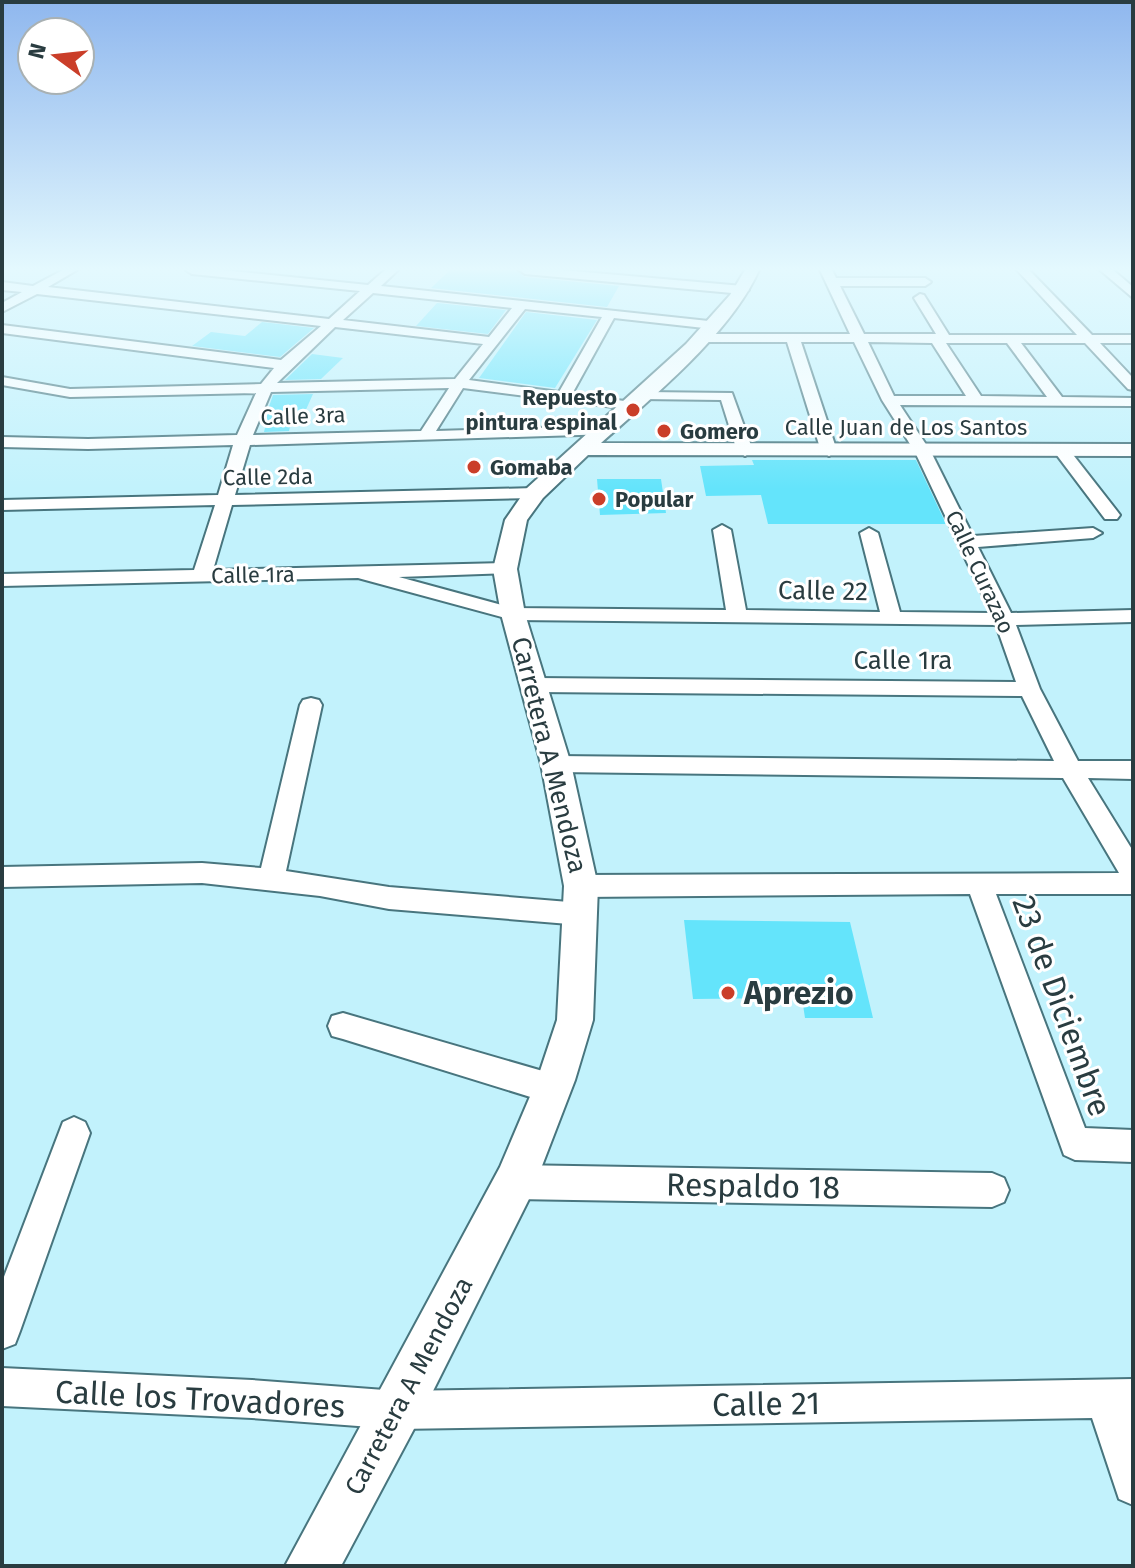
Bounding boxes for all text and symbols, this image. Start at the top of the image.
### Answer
north arrow [16,16,96,96]
text: N [22,40,52,61]
place label: Repuesto pintura espinal [465,384,617,436]
street label: Calle 3ra [260,401,346,431]
marker: Repuesto pintura espinal [624,401,642,419]
street label: Calle Juan de Los Santos [785,414,1027,441]
place label: Gomero [680,418,759,445]
marker: Gomero [655,422,673,440]
place label: Gomaba [490,454,573,481]
marker: Gomaba [465,458,483,476]
street label: Calle 2da [223,463,313,491]
place label: Popular [615,486,694,513]
marker: Popular [590,490,608,508]
street label: Calle Curazao [940,506,1020,638]
street label: Calle 1ra [211,561,295,589]
street label: Calle 22 [778,575,868,607]
street label: Carretera A Mendoza [505,634,593,876]
street label: Calle 1ra [854,645,952,676]
street label: 23 de Diciembre [1004,891,1120,1121]
place label: Aprezio [743,974,854,1012]
marker: Aprezio [719,984,737,1002]
street label: Respaldo 18 [666,1165,840,1207]
street label: Carretera A Mendoza [338,1272,480,1500]
street label: Calle los Trovadores [54,1372,346,1426]
street label: Calle 21 [712,1384,820,1424]

